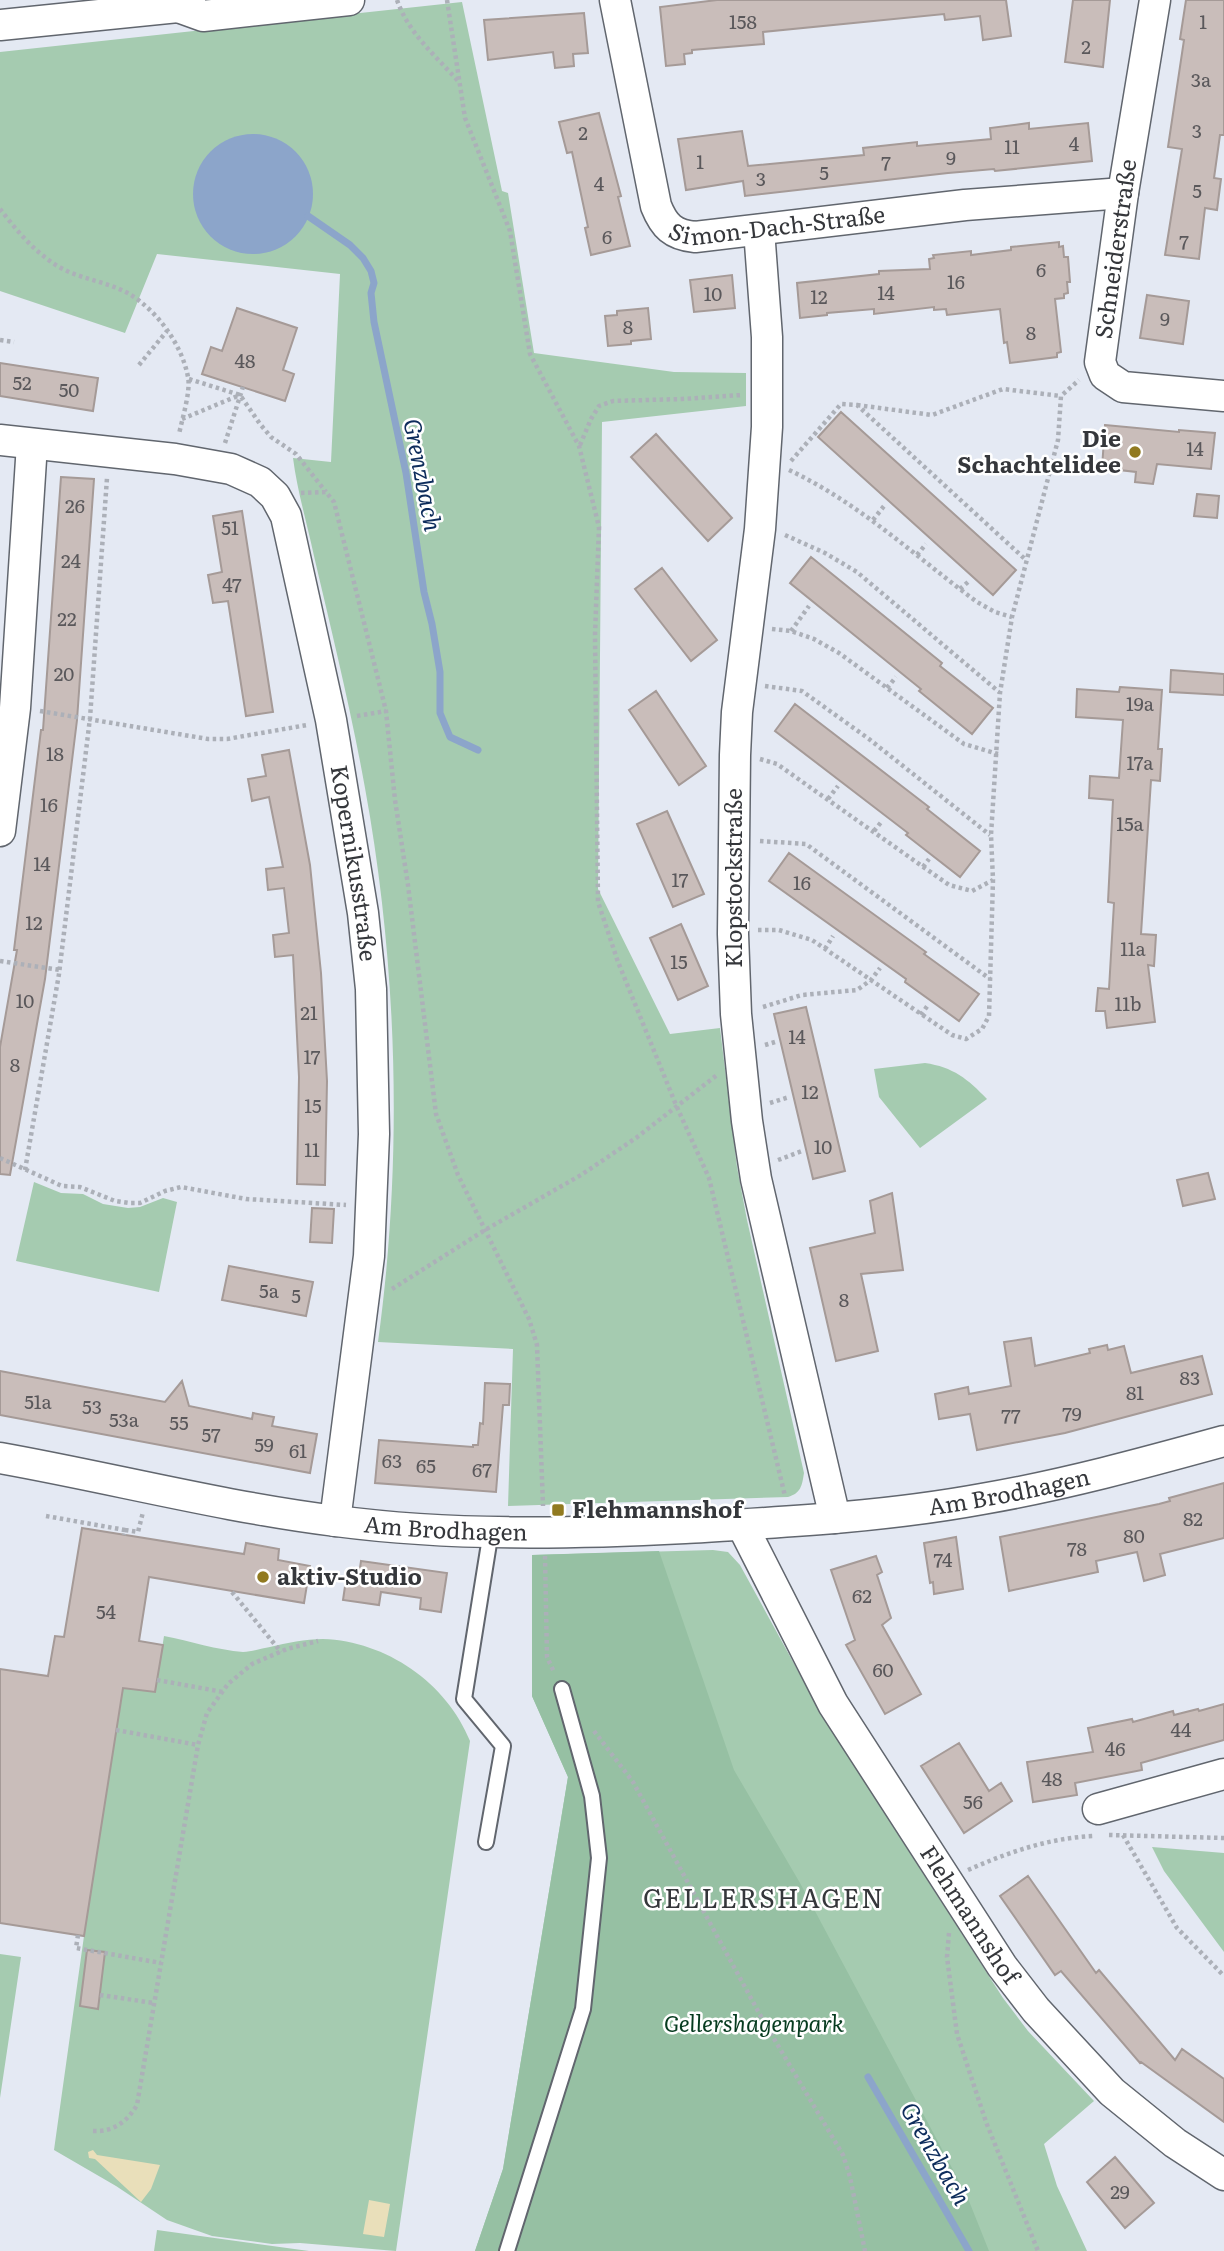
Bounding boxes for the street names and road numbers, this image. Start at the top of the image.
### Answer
street label: Schneiderstraße [1085,157,1143,341]
street label: Simon-Dach-Straße [664,196,887,252]
street label: Kopernikusstraße [324,762,387,963]
street label: Klopstockstraße [715,788,749,968]
street label: Am Brodhagen [926,1458,1093,1522]
street label: Am Brodhagen [362,1505,528,1547]
street label: Flehmannshof [913,1838,1030,1992]

